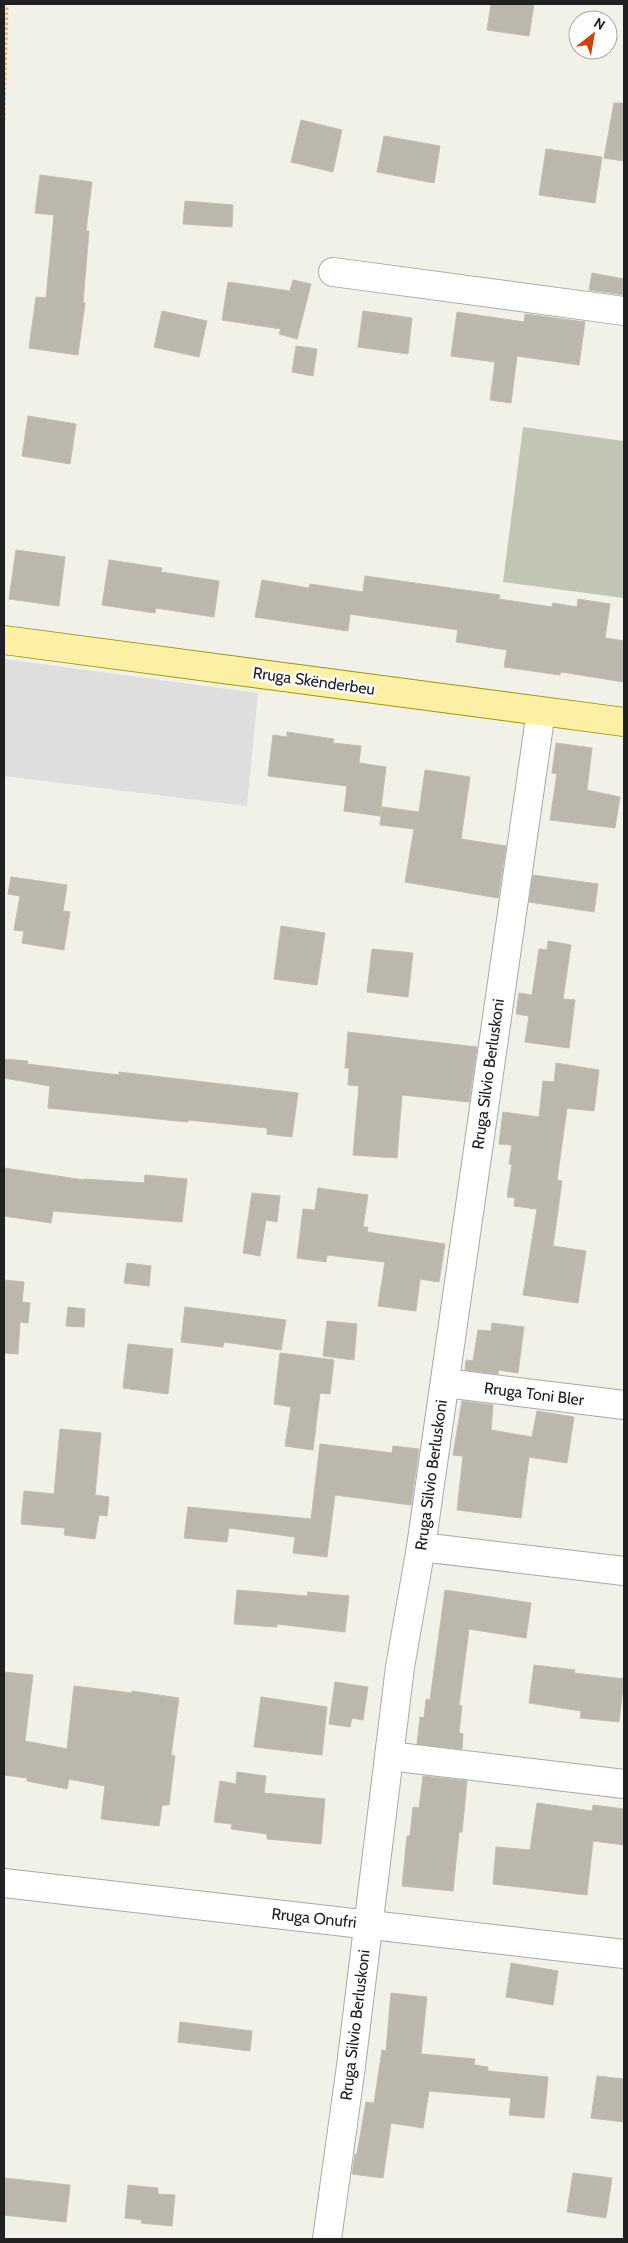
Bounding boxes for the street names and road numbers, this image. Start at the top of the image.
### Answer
street label: Rruga Skënderbeu [252,663,376,699]
street label: Rruga Silvio Berluskoni [468,998,508,1150]
street label: Rruga Toni Bler [483,1378,586,1410]
street label: Rruga Silvio Berluskoni [411,1399,451,1551]
street label: Rruga Onufri [270,1904,358,1932]
street label: Rruga Silvio Berluskoni [336,1949,374,2101]

